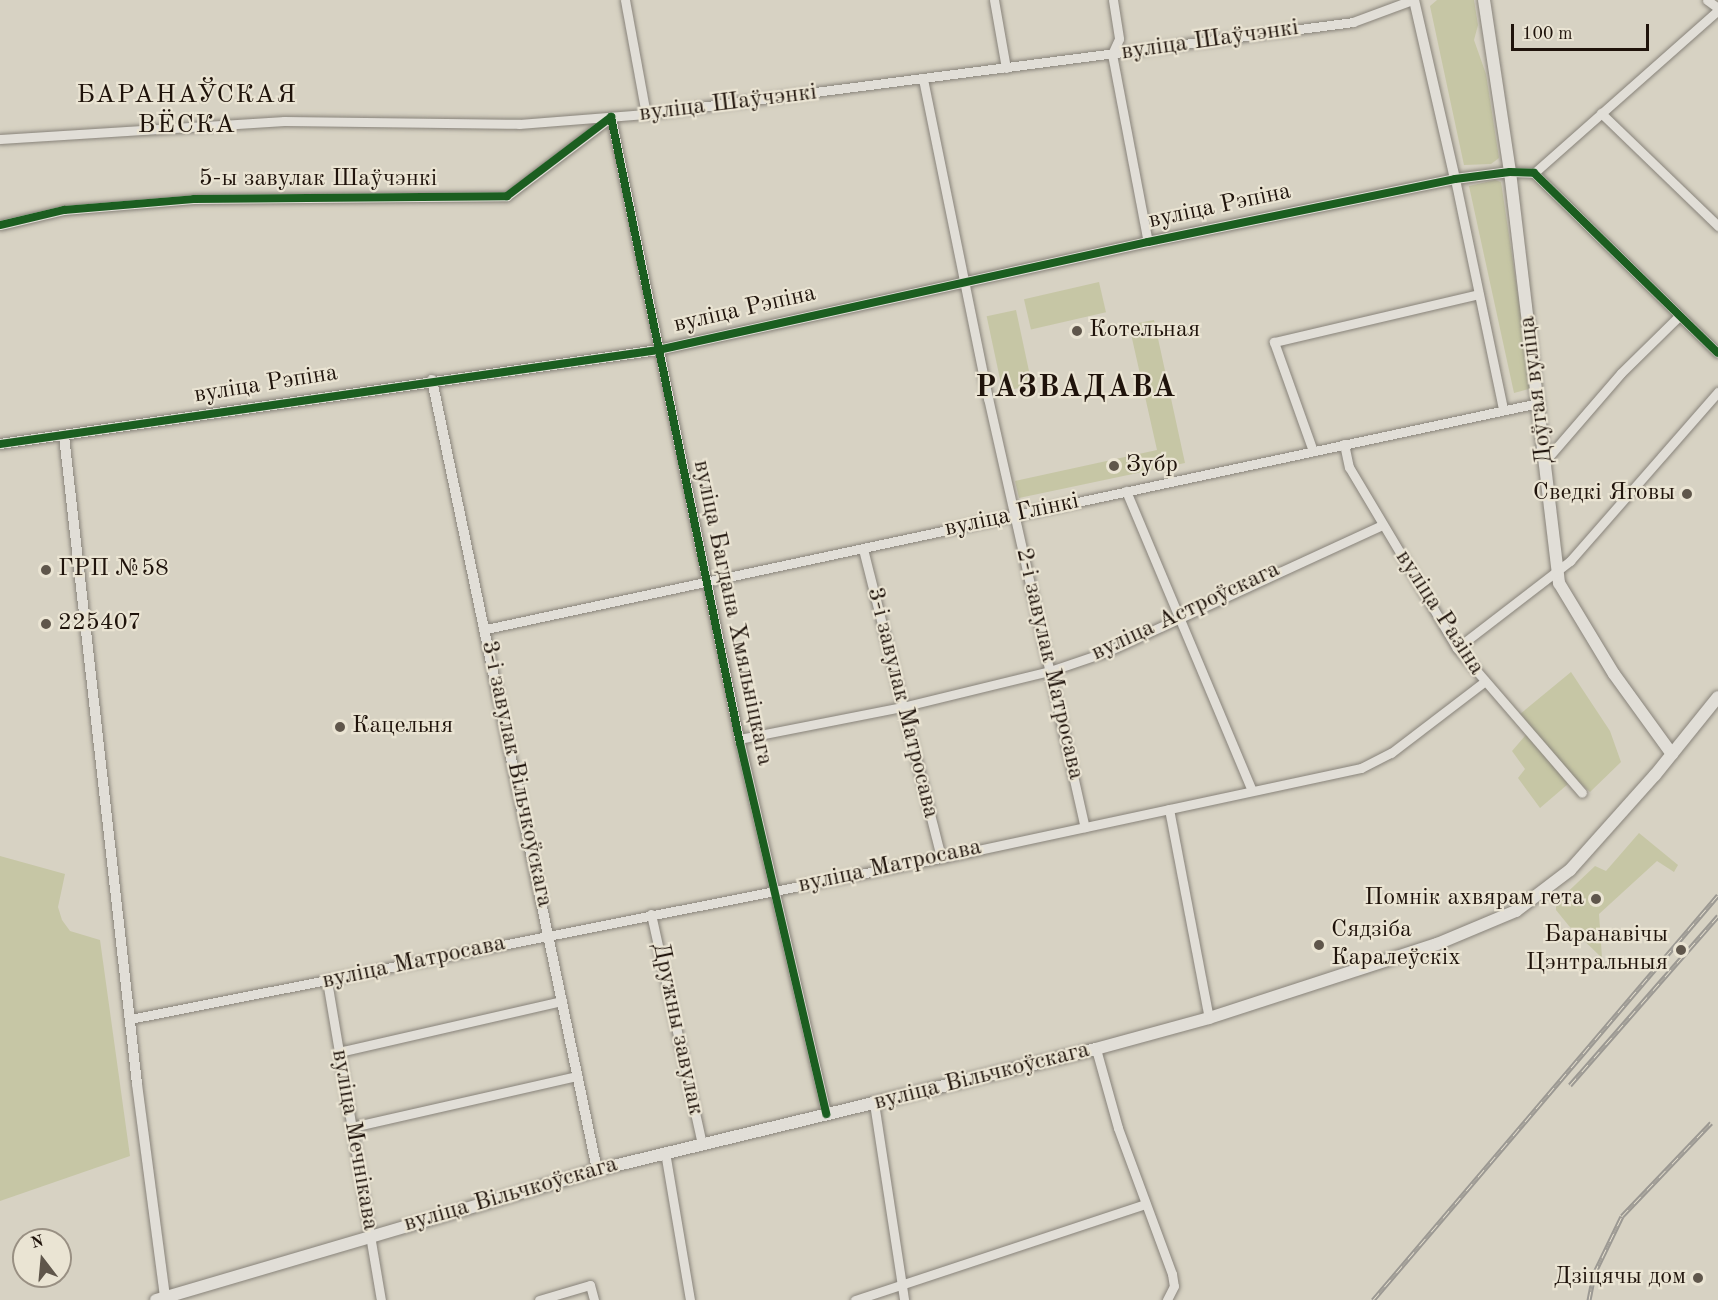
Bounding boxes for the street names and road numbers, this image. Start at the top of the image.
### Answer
street label: вуліца Шаўчэнкі [1120,14,1300,68]
street label: вуліца Шаўчэнкі [638,79,818,129]
street label: 5-ы завулак Шаўчэнкі [199,166,437,194]
street label: вуліца Рэпіна [1146,178,1294,236]
street label: вуліца Рэпіна [671,280,819,340]
street label: Доўгая вуліца [1514,314,1560,466]
street label: вуліца Рэпіна [192,359,340,411]
street label: вуліца Багдана Хмяльніцкага [686,458,778,768]
street label: вуліца Глінкі [942,488,1082,544]
street label: 2-і завулак Матросава [1008,545,1090,783]
street label: вуліца Разіна [1388,545,1490,681]
street label: вуліца Астроўскага [1087,556,1285,668]
street label: 3-і завулак Матросава [859,584,945,822]
street label: 3-і завулак Вільчкоўскага [474,638,558,910]
street label: вуліца Матросава [796,834,984,900]
street label: вуліца Матросава [320,930,508,996]
street label: Дружны завулак [645,940,709,1118]
street label: вуліца Вільчкоўскага [871,1036,1093,1118]
street label: вуліца Мечнікава [324,1047,384,1233]
street label: вуліца Вільчкоўскага [401,1151,621,1239]

